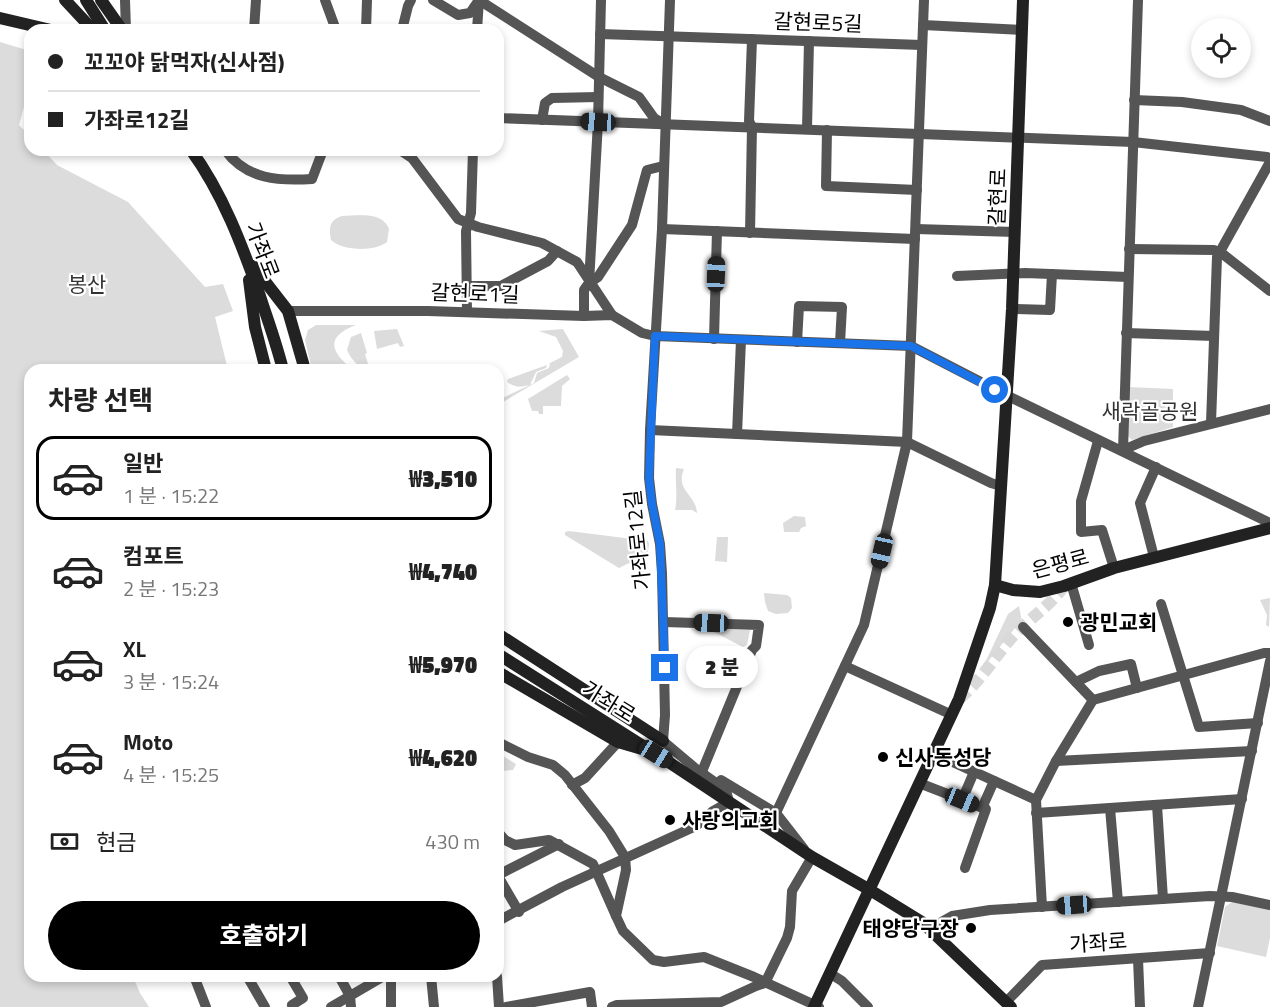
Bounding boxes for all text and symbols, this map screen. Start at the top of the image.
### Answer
street label: 갈현로5길 [773,4,863,40]
map controls [1191,18,1251,78]
button: locate [1191,18,1251,78]
text: 꼬꼬야 닭먹자(신사점) [84,45,285,79]
text: 가좌로12길 [84,103,190,137]
car [580,112,616,132]
street label: 갈현로 [980,167,1014,227]
street label: 가좌로 [238,217,288,283]
car [706,256,726,292]
park label: 봉산 [68,268,106,300]
street label: 갈현로1길 [430,275,520,311]
route start [981,376,1008,403]
text: 차량 선택 [48,379,153,420]
park label: 새락골공원 [1102,395,1198,427]
text: 일반 [123,446,163,480]
icon: car [51,451,105,505]
text: ₩3,510 [409,462,477,496]
text: 1 분 · 15:22 [123,480,219,511]
street label: 가좌로12길 [616,488,658,592]
car [869,531,895,571]
text: 컴포트 [123,539,184,573]
street label: 은평로 [1028,540,1092,586]
icon: car [51,544,105,598]
text: ₩4,740 [409,555,477,589]
text: 2 분 · 15:23 [123,573,219,604]
place label: 광민교회 [1080,606,1157,638]
car [693,613,729,633]
marker: 광민교회 [1061,615,1075,629]
text: XL [123,632,146,666]
icon: car [51,637,105,691]
callout: 2 분 [686,647,758,689]
text: ₩5,970 [409,648,477,682]
text: 2 분 [705,651,739,682]
route end [651,654,678,681]
text: 3 분 · 15:24 [123,666,219,697]
street label: 가좌로 [576,672,642,730]
text: Moto [123,725,173,759]
icon: car [51,730,105,784]
car [636,737,676,771]
text: ₩4,620 [409,741,477,775]
place label: 신사동성당 [895,741,992,773]
marker: 신사동성당 [876,750,890,764]
text: 4 분 · 15:25 [123,759,219,790]
car [942,785,982,815]
place label: 사랑의교회 [682,804,779,836]
marker: 사랑의교회 [663,813,677,827]
icon: cash [48,825,81,858]
text: 현금 [96,825,136,859]
text: 430 m [425,826,480,857]
car [1055,895,1093,915]
button: 호출하기 [48,901,480,970]
place label: 태양당구장 [862,912,959,944]
marker: 태양당구장 [964,921,978,935]
street label: 가좌로 [1068,924,1128,960]

